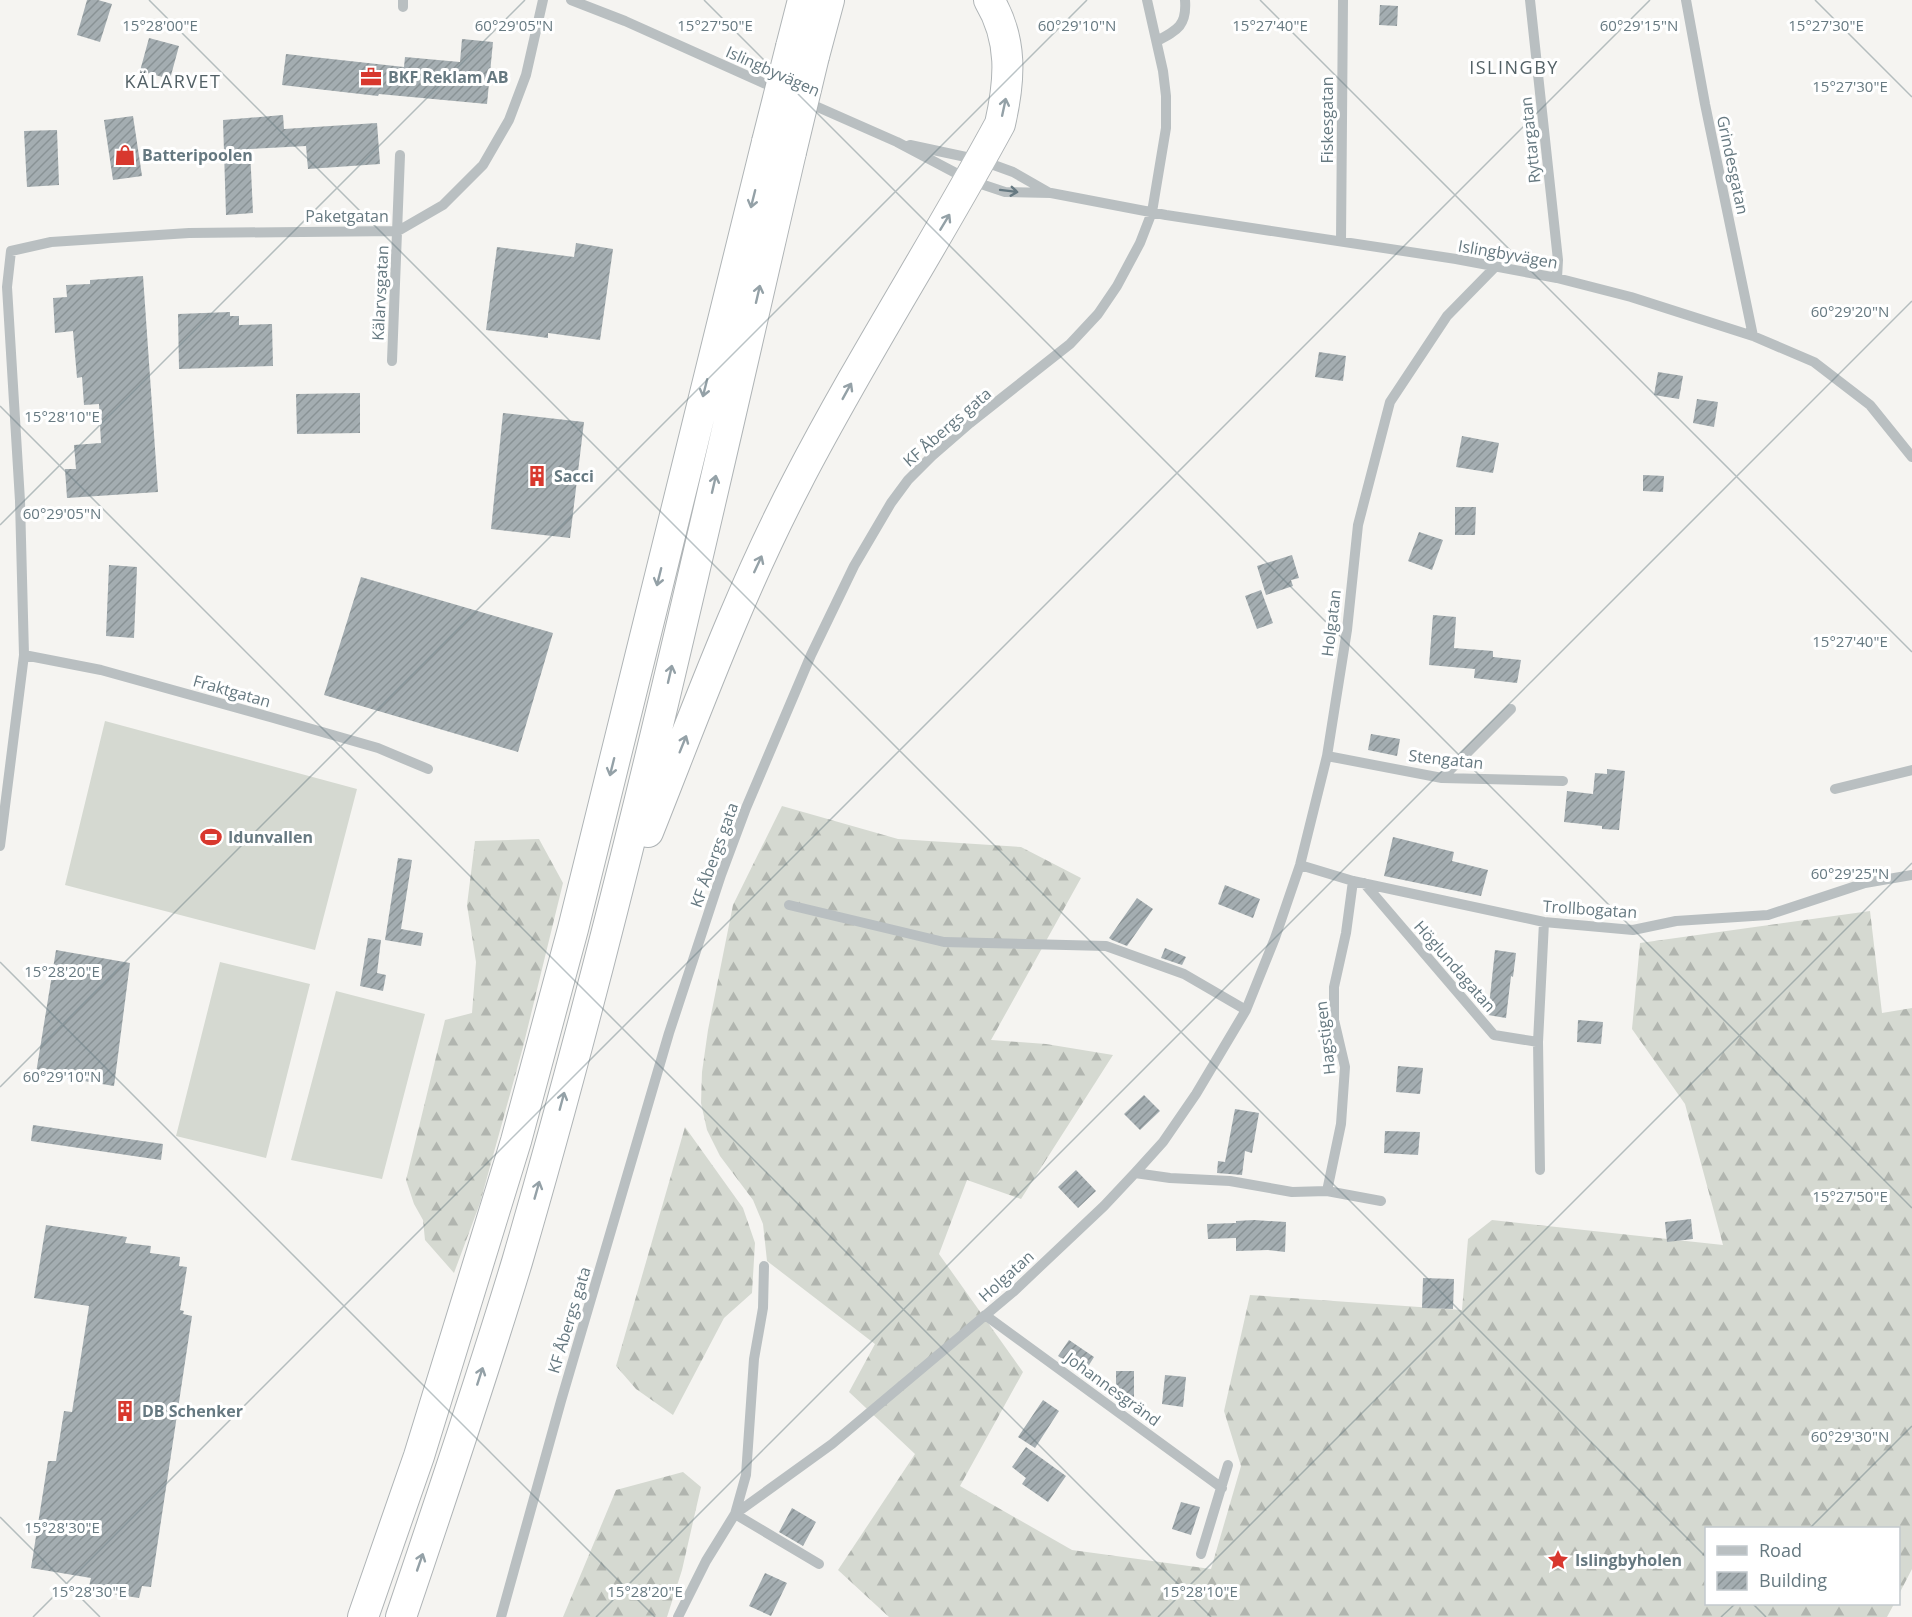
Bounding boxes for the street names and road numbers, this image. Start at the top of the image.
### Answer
street label: Islingbyvägen [722,40,824,102]
street label: Fiskesgatan [1316,77,1338,163]
street label: Ryttargatan [1515,96,1545,184]
street label: Grindesgatan [1712,114,1754,216]
street label: Paketgatan [305,205,389,227]
street label: Islingbyvägen [1456,234,1560,274]
street label: Kälarvsgatan [367,245,393,341]
street label: KF Åbergs gata [898,383,996,471]
street label: Holgatan [1316,588,1346,658]
street label: Fraktgatan [191,669,273,713]
street label: Stengatan [1407,744,1485,774]
street label: KF Åbergs gata [685,799,743,911]
street label: Trollbogatan [1542,895,1638,923]
street label: Höglundagatan [1409,916,1501,1016]
street label: Hagstigen [1310,1000,1340,1076]
street label: Holgatan [974,1245,1038,1307]
street label: KF Åbergs gata [542,1264,596,1376]
street label: Johannesgränd [1059,1346,1165,1431]

